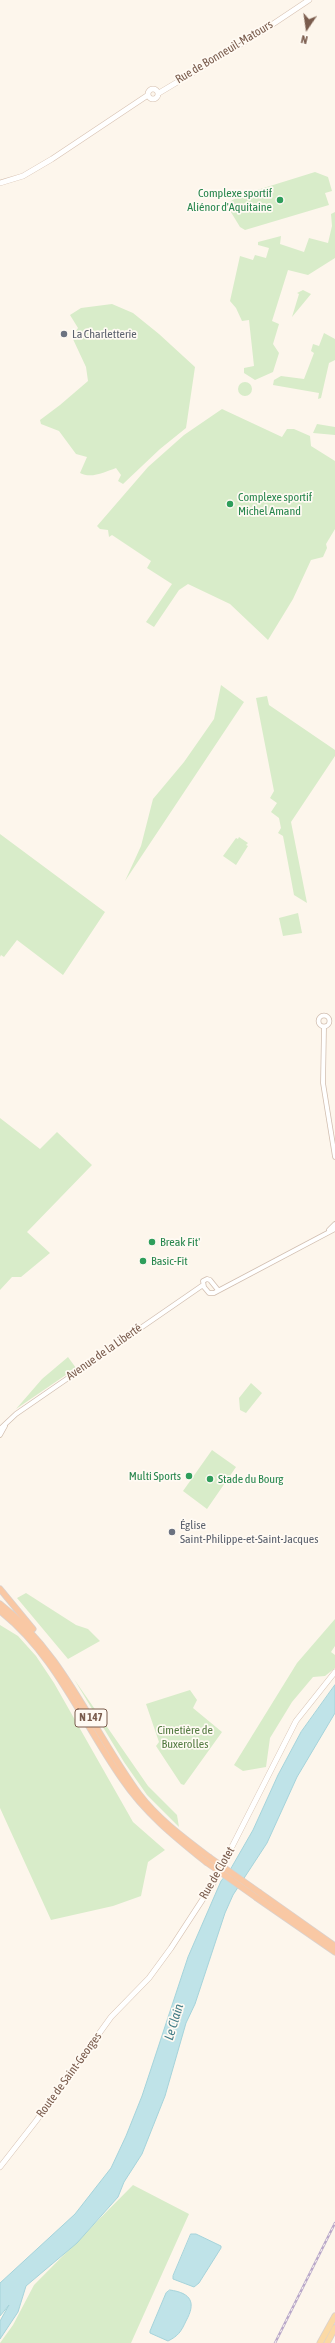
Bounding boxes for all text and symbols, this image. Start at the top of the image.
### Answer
north arrow [287,8,327,48]
street label: Rue de Bonneuil-Matours [173,17,275,87]
text: N [300,33,309,46]
place label: Complexe sportif Aliénor d'Aquitaine [187,186,272,214]
marker: Complexe sportif Aliénor d'Aquitaine [275,195,285,205]
place label: La Charletterie [72,327,137,341]
marker: La Charletterie [59,329,69,339]
place label: Complexe sportif Michel Amand [238,490,312,518]
marker: Complexe sportif Michel Amand [225,499,235,509]
place label: Break Fit' [160,1235,200,1249]
marker: Break Fit' [147,1237,157,1247]
place label: Basic-Fit [151,1254,188,1268]
marker: Basic-Fit [138,1256,148,1266]
street label: Avenue de la Liberté [64,1321,144,1383]
place label: Multi Sports [129,1469,181,1483]
marker: Multi Sports [184,1471,194,1481]
place label: Stade du Bourg [218,1472,283,1486]
marker: Stade du Bourg [205,1474,215,1484]
place label: Église Saint-Philippe-et-Saint-Jacques [180,1518,318,1546]
marker: Église Saint-Philippe-et-Saint-Jacques [167,1527,177,1537]
road number: N 147 [75,1709,107,1727]
park label: Cimetière de Buxerolles [157,1723,213,1751]
street label: Rue de Clotet [196,1844,238,1902]
water label: Le Clain [161,2002,187,2042]
street label: Route de Saint-Georges [33,2030,105,2120]

